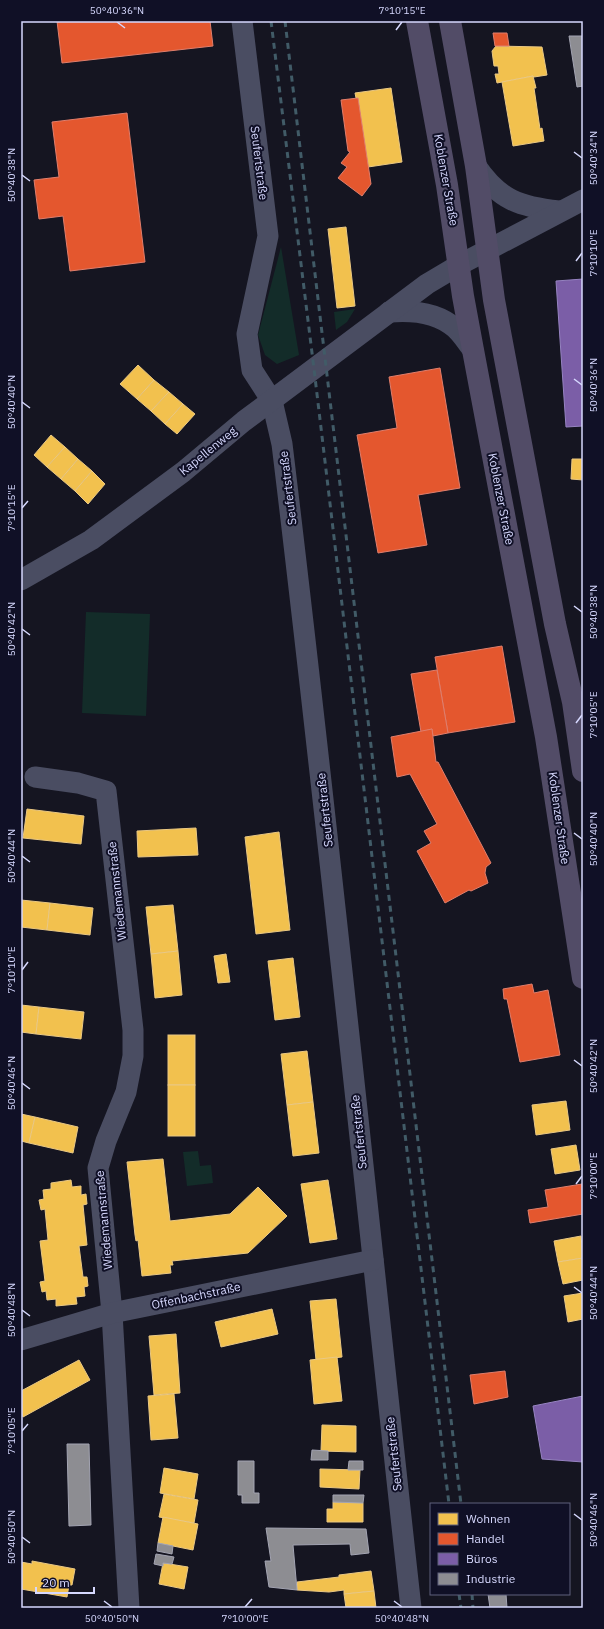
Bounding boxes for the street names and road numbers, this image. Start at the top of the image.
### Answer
street label: Seufertstraße [248,125,272,201]
street label: Koblenzer Straße [431,133,462,227]
street label: Kapellenweg [176,423,240,478]
street label: Seufertstraße [275,450,299,526]
street label: Koblenzer Straße [485,452,518,546]
street label: Koblenzer Straße [546,771,573,865]
street label: Seufertstraße [313,772,336,848]
street label: Wiedemannstraße [104,840,129,941]
street label: Seufertstraße [347,1094,370,1170]
street label: Wiedemannstraße [92,1169,115,1270]
street label: Offenbachstraße [150,1279,242,1312]
street label: Seufertstraße [382,1416,405,1492]

